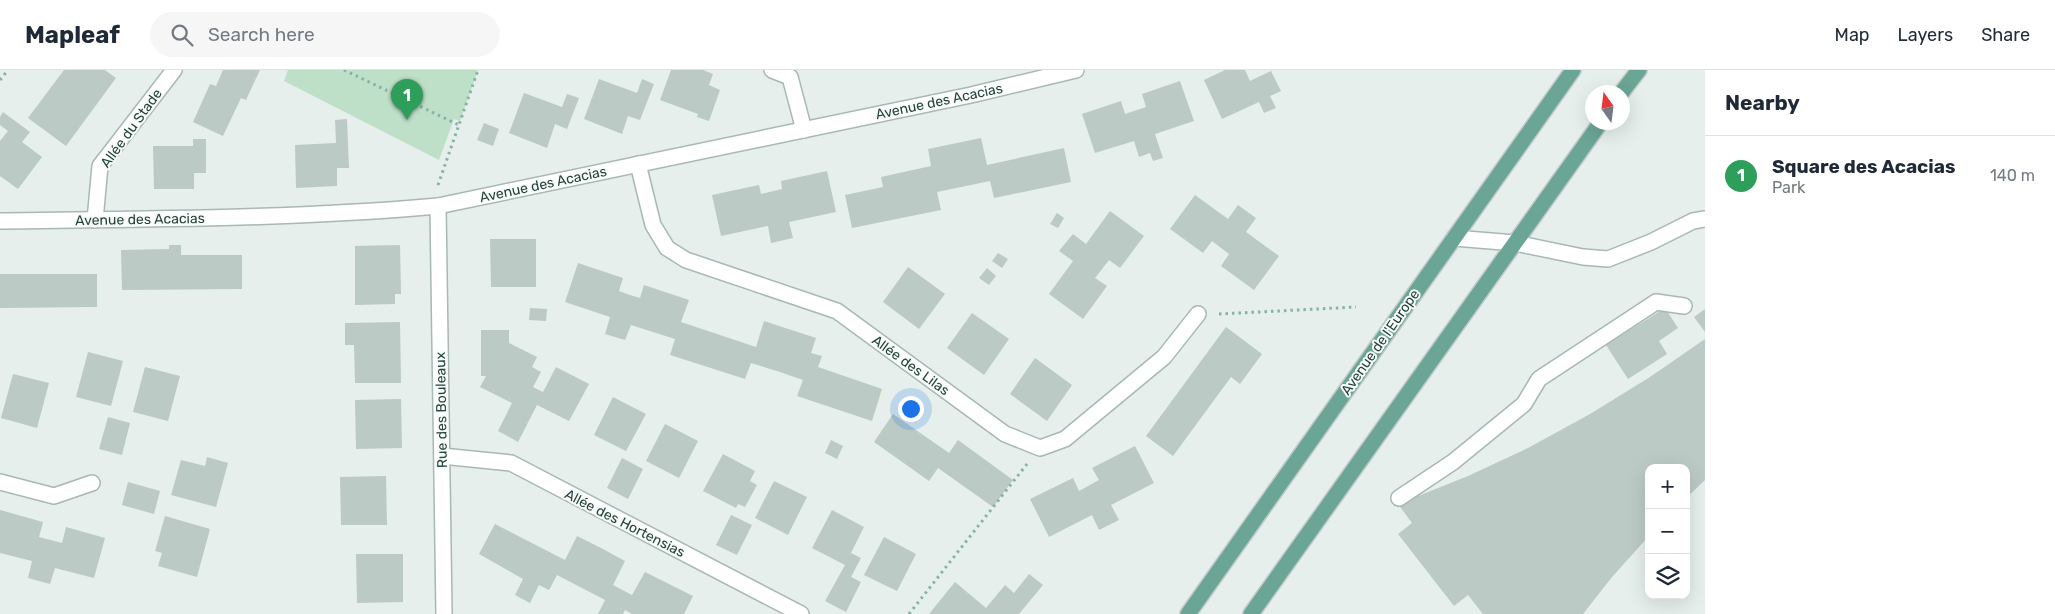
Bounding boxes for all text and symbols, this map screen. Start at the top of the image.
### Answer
search box [150,12,500,57]
text: Mapleaf [25,21,120,49]
icon: search [168,21,196,49]
text: Search here [208,23,315,46]
text: Map [1835,24,1870,46]
text: Layers [1898,24,1953,46]
text: Share [1981,24,2030,46]
pin: 1 [391,79,423,120]
street label: Avenue des Acacias [874,80,1004,123]
street label: Allée du Stade [97,85,166,171]
north arrow [1585,85,1630,130]
text: Nearby [1725,90,1800,115]
text: Square des Acacias [1772,155,1955,178]
street label: Avenue des Acacias [478,163,608,206]
text: 1 [1737,166,1745,185]
text: 140 m [1990,166,2035,185]
text: Park [1772,178,1805,197]
street label: Avenue des Acacias [75,210,205,229]
street label: Avenue de l'Europe [1338,286,1423,398]
street label: Allée des Lilas [869,332,953,399]
street label: Rue des Bouleaux [432,351,451,468]
your location [898,396,924,422]
map controls [1645,464,1690,599]
button: + [1645,464,1690,509]
street label: Allée des Hortensias [562,486,688,561]
button: − [1645,509,1690,554]
button: layers [1645,554,1690,599]

